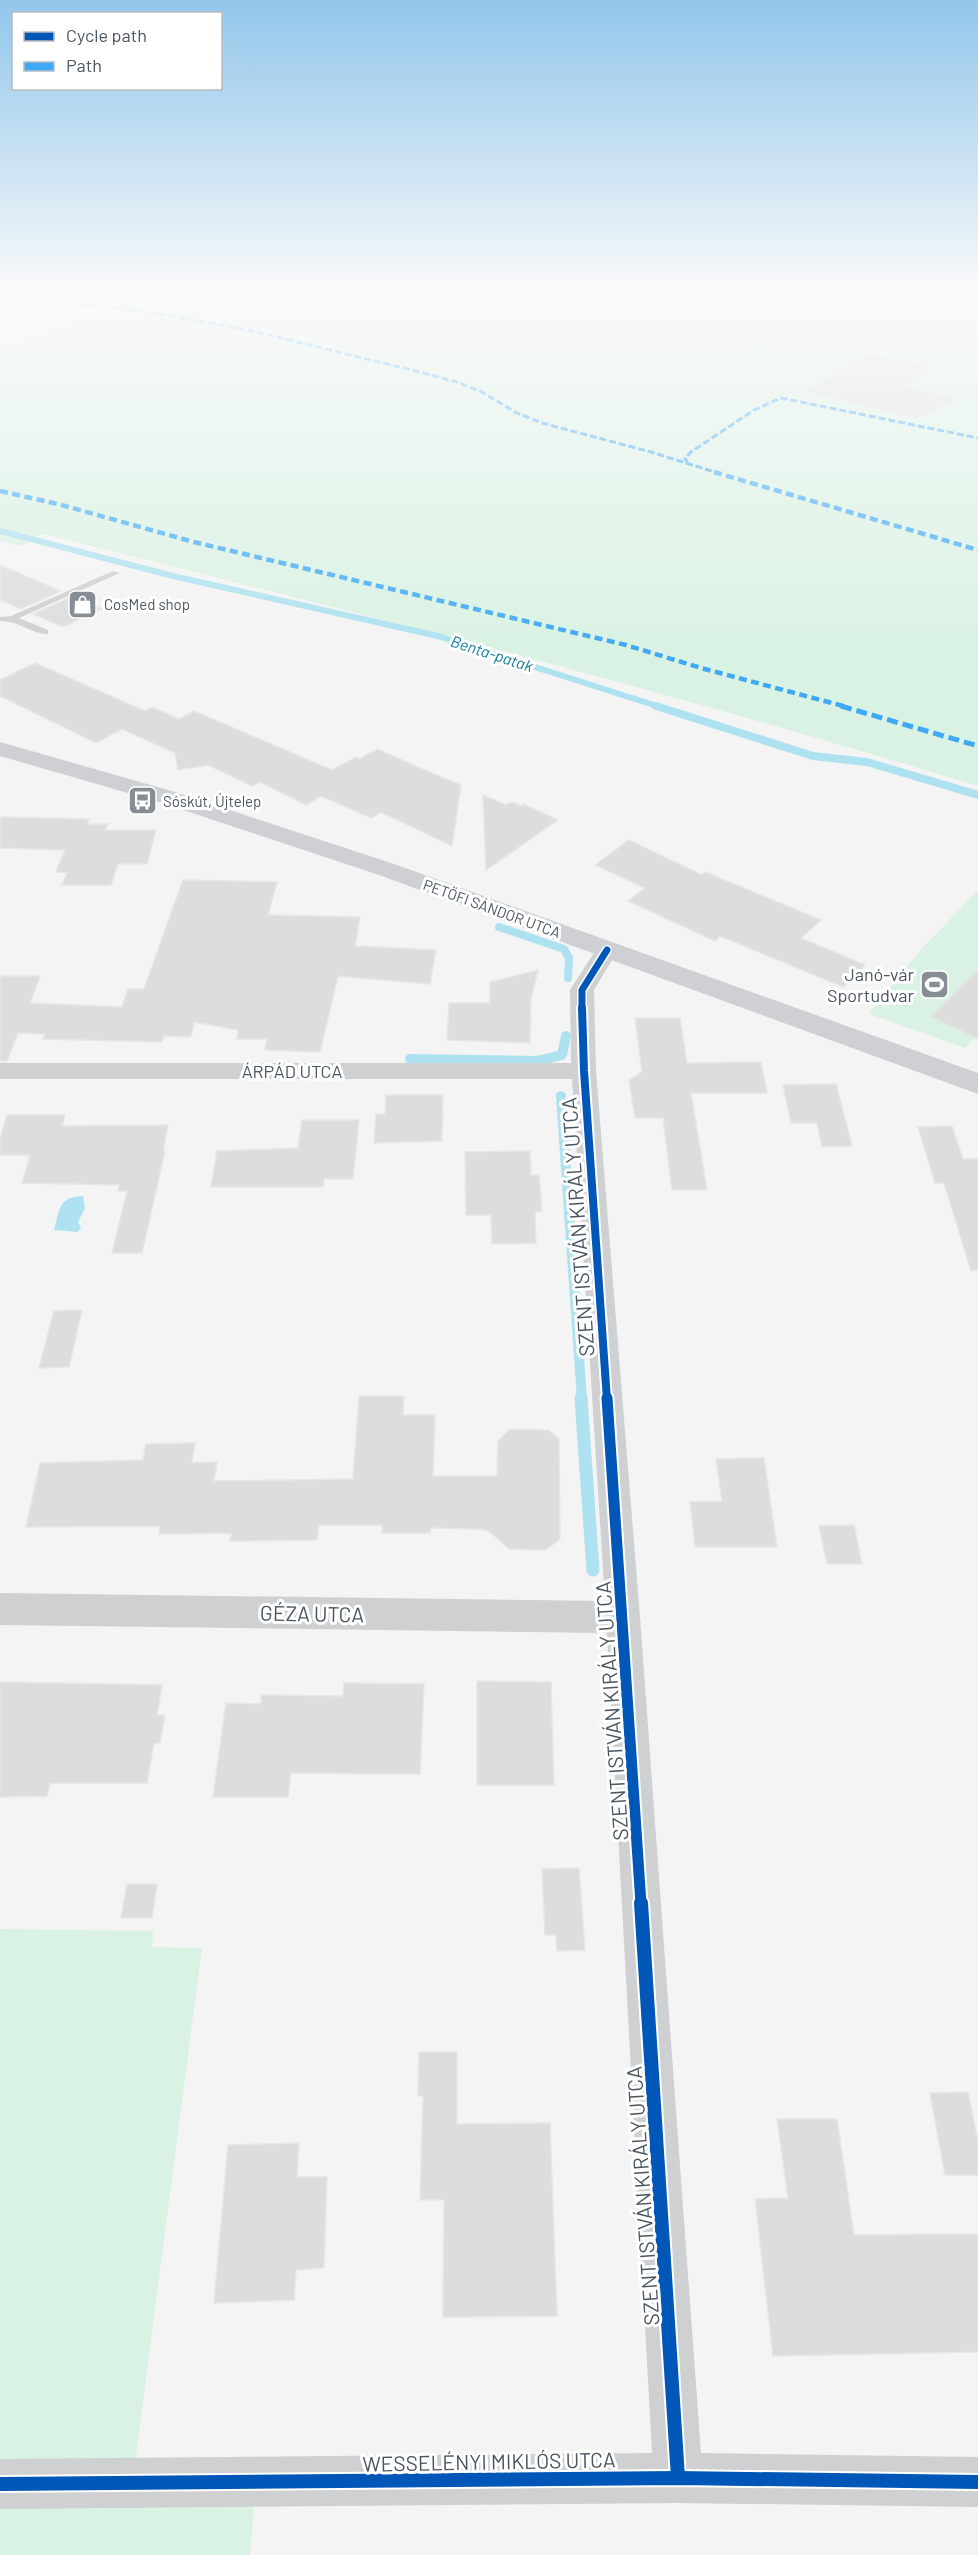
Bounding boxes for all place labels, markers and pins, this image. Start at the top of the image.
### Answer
shop icon: CosMed shop [67,588,99,620]
place label: CosMed shop [104,595,190,613]
bus stop icon: Sóskút, Újtelep [126,785,158,817]
place label: Sóskút, Újtelep [163,792,261,810]
place label: Janó-vár Sportudvar [827,963,914,1006]
sports icon: Janó-vár Sportudvar [919,968,951,1000]

